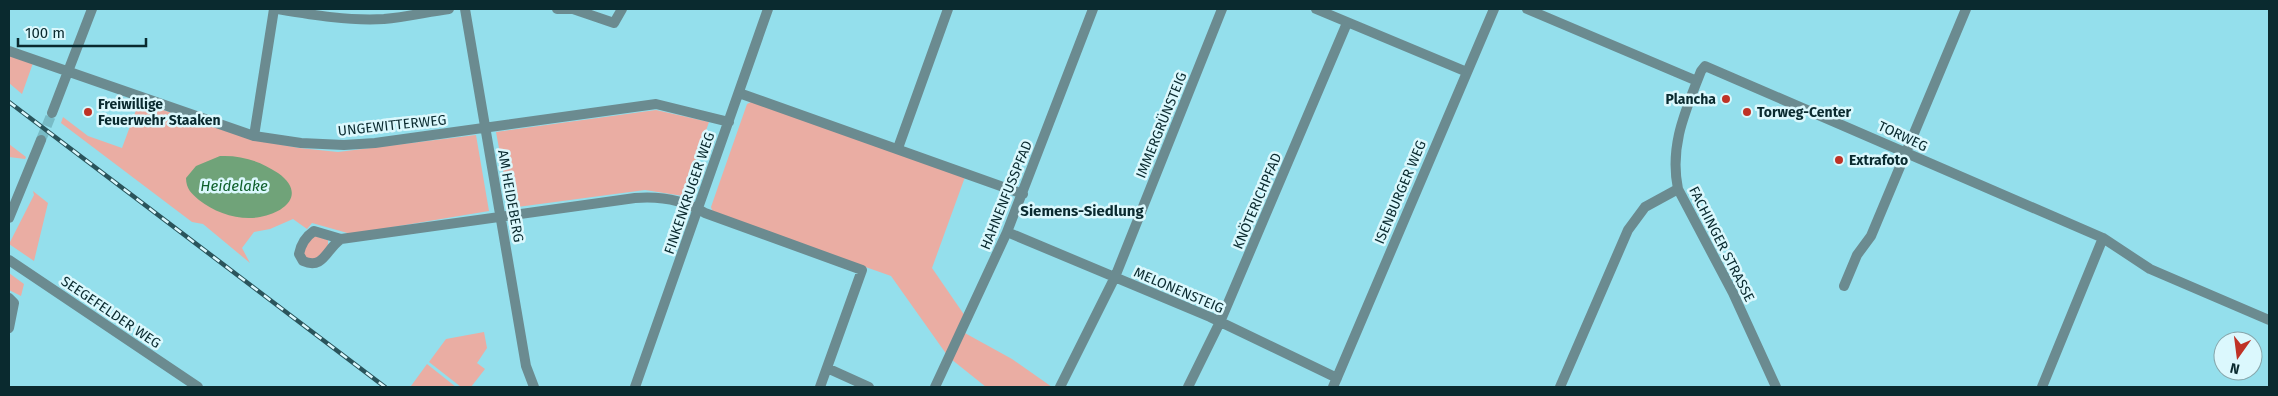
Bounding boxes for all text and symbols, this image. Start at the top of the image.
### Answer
scale bar [18,15,145,47]
text: 100 m [25,24,65,42]
street label: IMMERGRÜNSTEIG [1132,69,1190,181]
place label: Plancha [1665,91,1716,108]
marker: Plancha [1720,93,1732,105]
place label: Freiwillige Feuerwehr Staaken [98,96,221,129]
place label: Torweg-Center [1757,104,1852,121]
marker: Freiwillige Feuerwehr Staaken [82,106,94,118]
marker: Torweg-Center [1741,106,1753,118]
street label: UNGEWITTERWEG [337,111,447,140]
street label: TORWEG [1875,118,1930,155]
street label: FINKENKRUGER WEG [661,130,718,256]
street label: HAHNENFUSSPFAD [977,138,1036,252]
street label: ISENBURGER WEG [1371,138,1430,247]
street label: AM HEIDEBERG [494,149,527,244]
street label: KNÖTERICHPFAD [1229,150,1285,252]
place label: Extrafoto [1849,152,1908,169]
marker: Extrafoto [1833,154,1845,166]
water label: Heidelake [200,177,268,195]
street label: FACHINGER STRASSE [1685,184,1758,305]
district label: Siemens-Siedlung [1020,202,1144,220]
street label: MELONENSTEIG [1131,264,1226,317]
street label: SEEGEFELDER WEG [58,273,164,352]
north arrow [2213,331,2263,381]
text: N [2228,359,2242,378]

